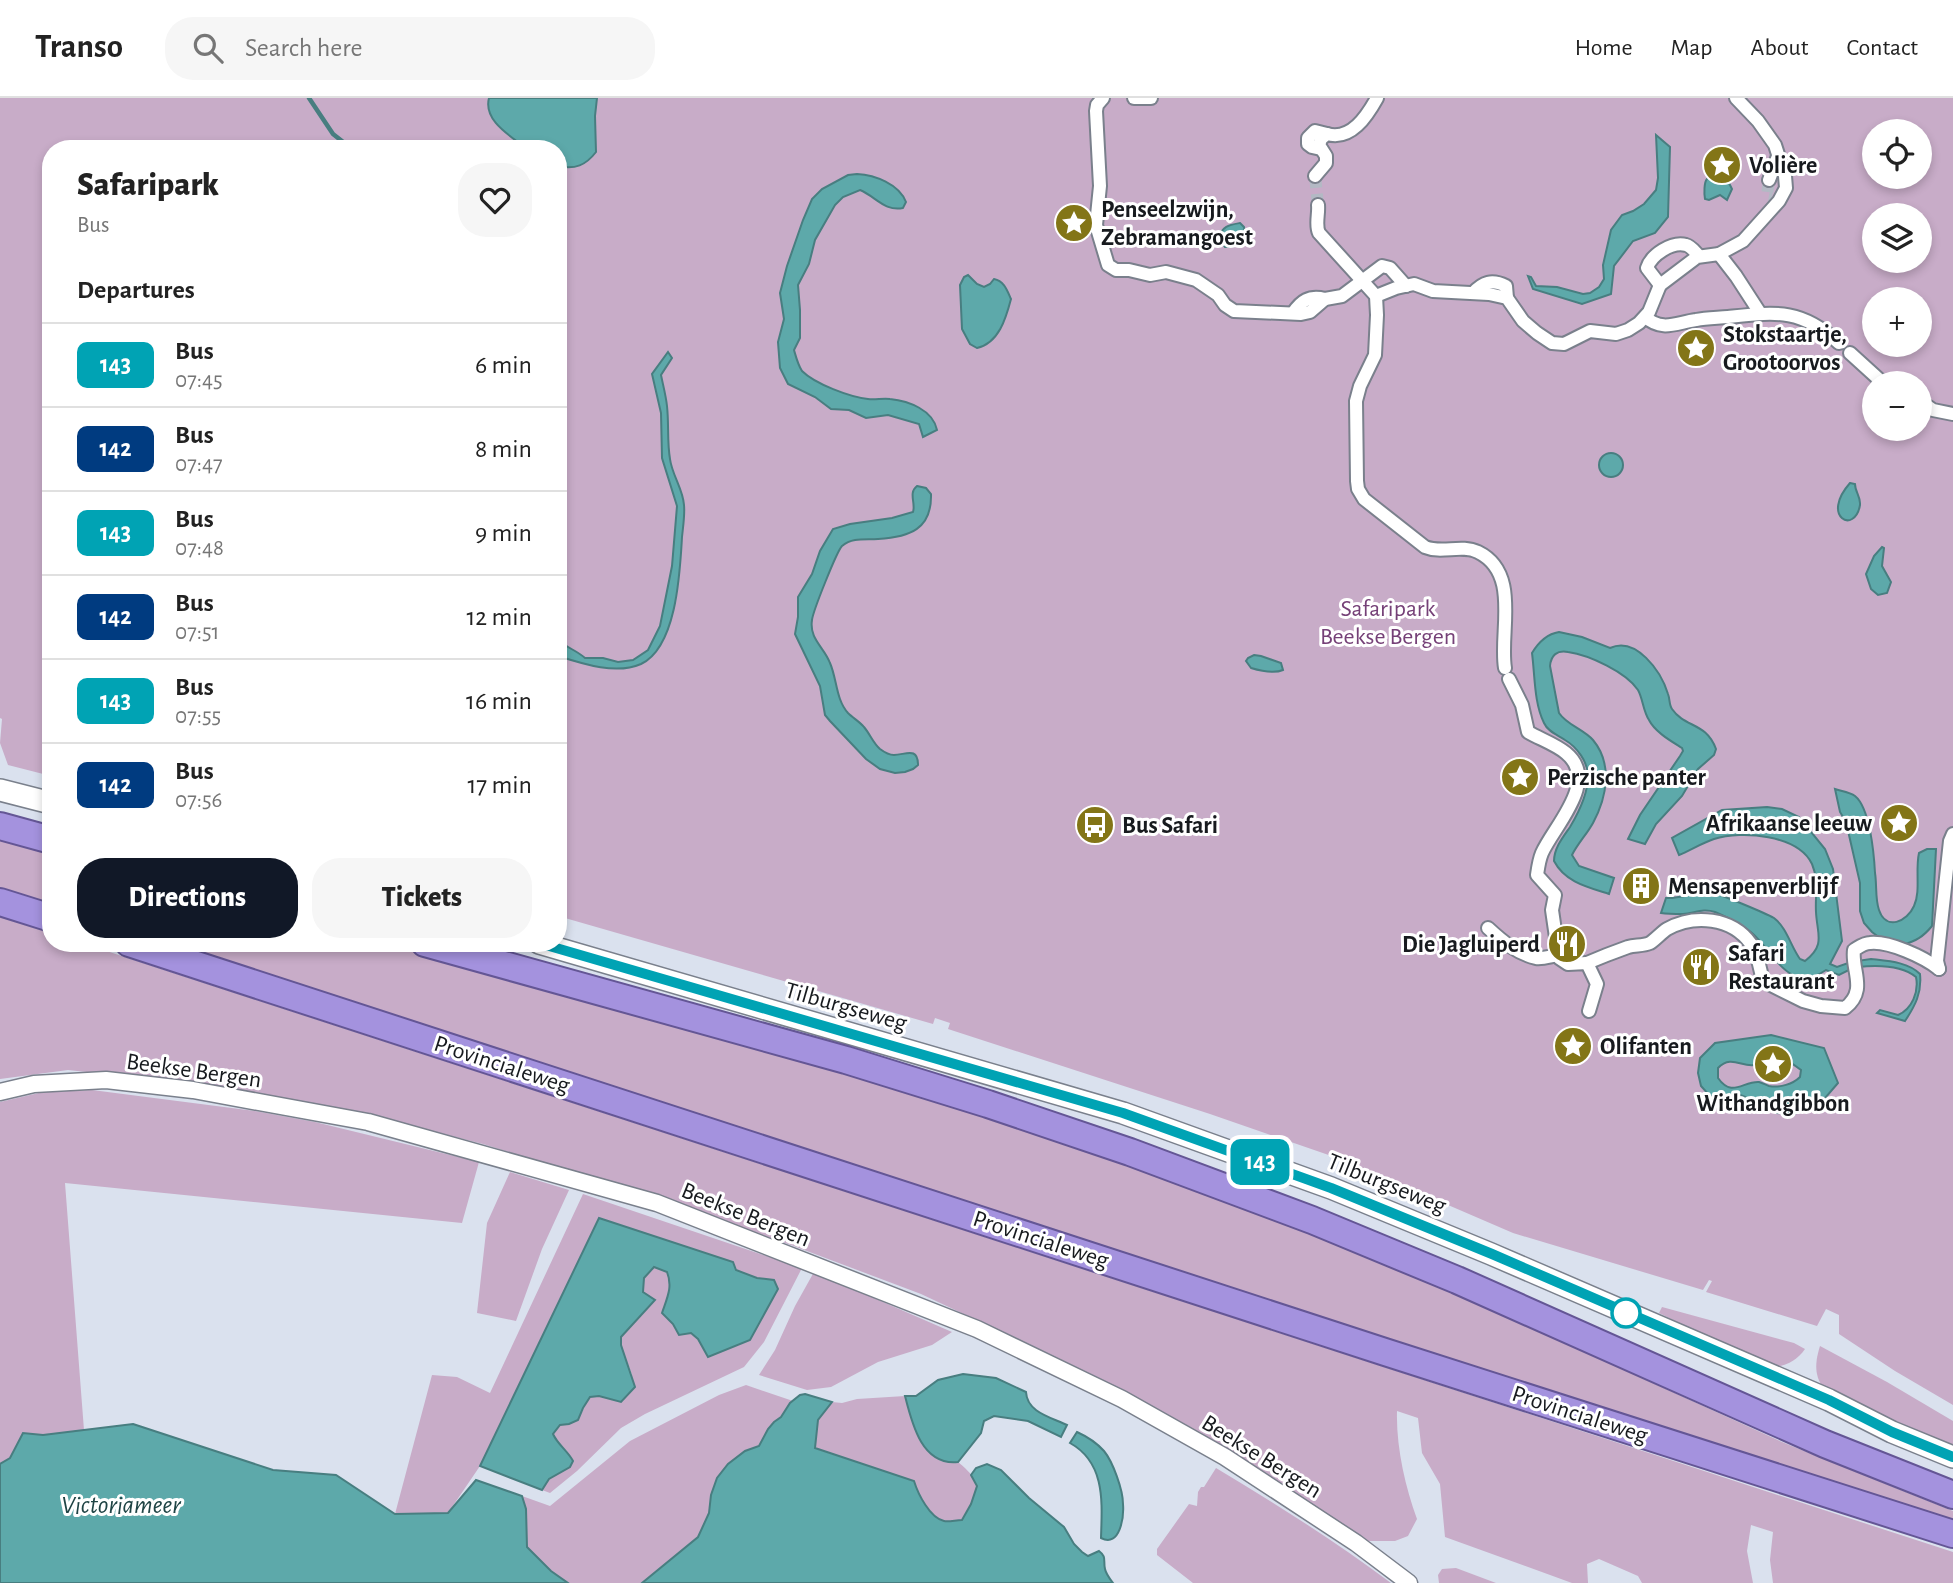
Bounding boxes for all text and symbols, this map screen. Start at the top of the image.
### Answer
search box [165,17,655,80]
icon: search [189,29,227,67]
text: Transo [35,31,123,64]
text: Search here [245,35,363,61]
text: Home [1575,36,1633,60]
text: Map [1671,36,1713,60]
text: About [1751,36,1808,60]
text: Contact [1846,36,1918,60]
map controls [1862,119,1932,441]
button: locate [1862,119,1932,189]
place icon: Volière [1701,144,1743,186]
place label: Volière [1749,154,1817,178]
button: heart [458,163,532,237]
text: Safaripark [77,169,219,202]
place label: Penseelzwijn, Zebramangoest [1101,198,1253,250]
place icon: Penseelzwijn, Zebramangoest [1053,202,1095,244]
button: layers [1862,203,1932,273]
text: Bus [77,214,110,237]
text: Departures [77,277,195,303]
button: + [1862,287,1932,357]
place label: Stokstaartje, Grootoorvos [1723,323,1847,375]
place icon: Stokstaartje, Grootoorvos [1675,327,1717,369]
text: Bus [175,338,214,364]
text: 6 min [475,352,532,378]
text: 143 [100,353,131,377]
text: 07:45 [175,369,223,392]
button: − [1862,371,1932,441]
text: Bus [175,422,214,448]
text: 8 min [475,436,532,462]
text: 142 [99,437,132,461]
text: 07:47 [175,453,223,476]
text: Bus [175,506,214,532]
text: 9 min [475,520,532,546]
text: 143 [100,521,131,545]
text: 07:48 [175,537,224,560]
text: Bus [175,590,214,616]
park label: Safaripark Beekse Bergen [1320,597,1456,649]
text: 12 min [466,604,532,630]
text: 142 [99,605,132,629]
text: 07:51 [175,621,220,644]
text: Bus [175,674,214,700]
text: 16 min [466,688,532,714]
text: 143 [100,689,131,713]
text: 07:55 [175,705,221,728]
place icon: Perzische panter [1499,756,1541,798]
text: Bus [175,758,214,784]
place label: Perzische panter [1547,766,1707,790]
text: 17 min [467,772,532,798]
text: 142 [99,773,132,797]
text: 07:56 [175,789,222,812]
place icon: Afrikaanse leeuw [1878,802,1920,844]
bus stop icon: Bus Safari [1074,804,1116,846]
place label: Afrikaanse leeuw [1706,812,1872,836]
place label: Bus Safari [1122,814,1218,838]
button: Directions [77,858,298,938]
button: Tickets [312,858,532,938]
building icon: Mensapenverblijf [1620,865,1662,907]
place label: Mensapenverblijf [1668,875,1839,899]
restaurant icon: Die Jagluiperd [1546,923,1588,965]
place label: Die Jagluiperd [1402,933,1540,957]
place label: Safari Restaurant [1728,942,1834,994]
restaurant icon: Safari Restaurant [1680,946,1722,988]
street label: Tilburgseweg [782,978,910,1036]
place icon: Olifanten [1552,1025,1594,1067]
street label: Provincialeweg [431,1032,573,1098]
place label: Olifanten [1600,1035,1692,1059]
place icon: Withandgibbon [1752,1043,1794,1085]
street label: Beekse Bergen [125,1050,263,1092]
place label: Withandgibbon [1696,1092,1850,1116]
line badge: 143 [1220,1139,1300,1185]
street label: Tilburgseweg [1324,1149,1450,1219]
text: 143 [1244,1150,1276,1174]
street label: Beekse Bergen [678,1178,813,1252]
street label: Provincialeweg [970,1207,1112,1273]
unlabelled marker [1611,1298,1641,1328]
street label: Provincialeweg [1509,1382,1651,1448]
street label: Beekse Bergen [1197,1411,1326,1503]
water label: Victoriameer [61,1492,182,1518]

